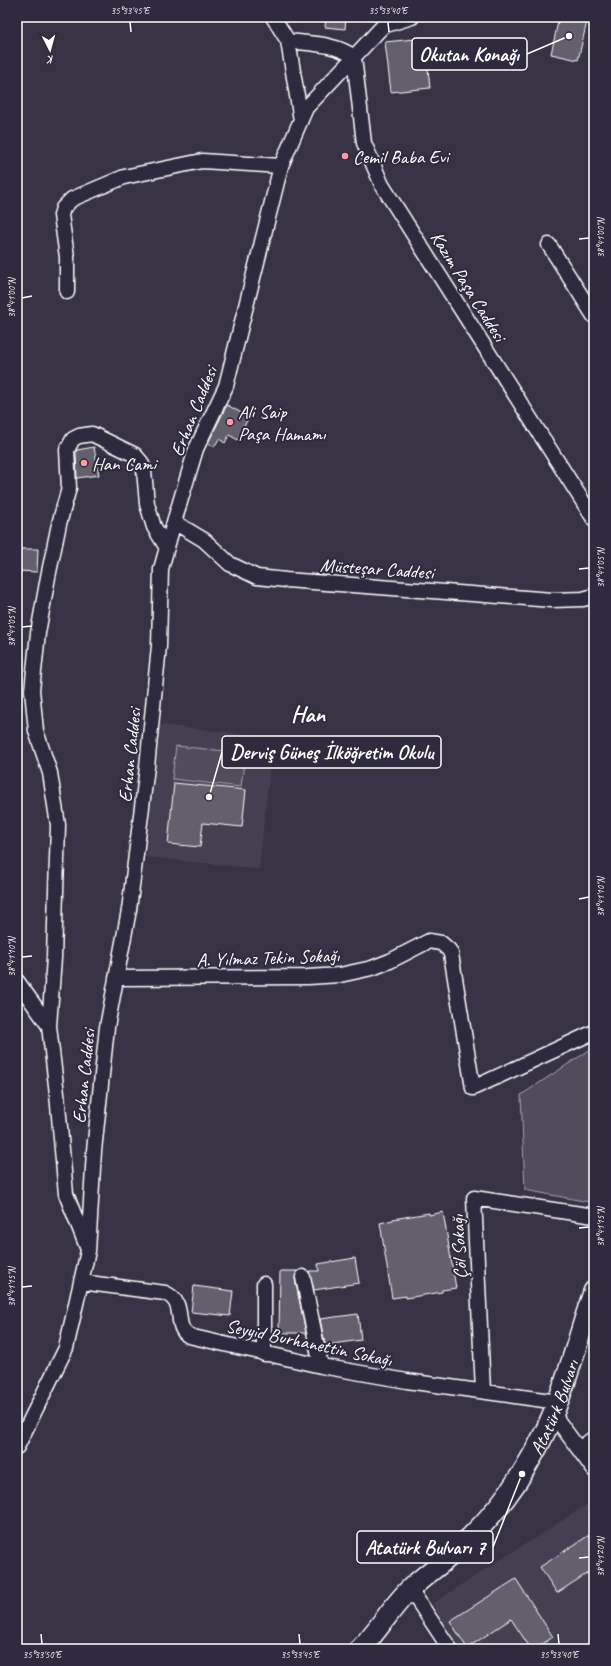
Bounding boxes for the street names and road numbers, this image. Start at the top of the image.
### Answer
street label: Kazım Paşa Caddesi [425,227,513,348]
street label: Erhan Caddesi [165,361,224,460]
street label: Müsteşar Caddesi [319,553,437,585]
street label: Erhan Caddesi [113,704,147,803]
street label: A. Yılmaz Tekin Sokağı [196,943,341,972]
street label: Erhan Caddesi [67,1025,101,1124]
street label: Çöl Sokağı [445,1213,473,1280]
street label: Seyyid Burhanettin Sokağı [224,1314,395,1373]
street label: Atatürk Bulvarı [525,1355,585,1459]

